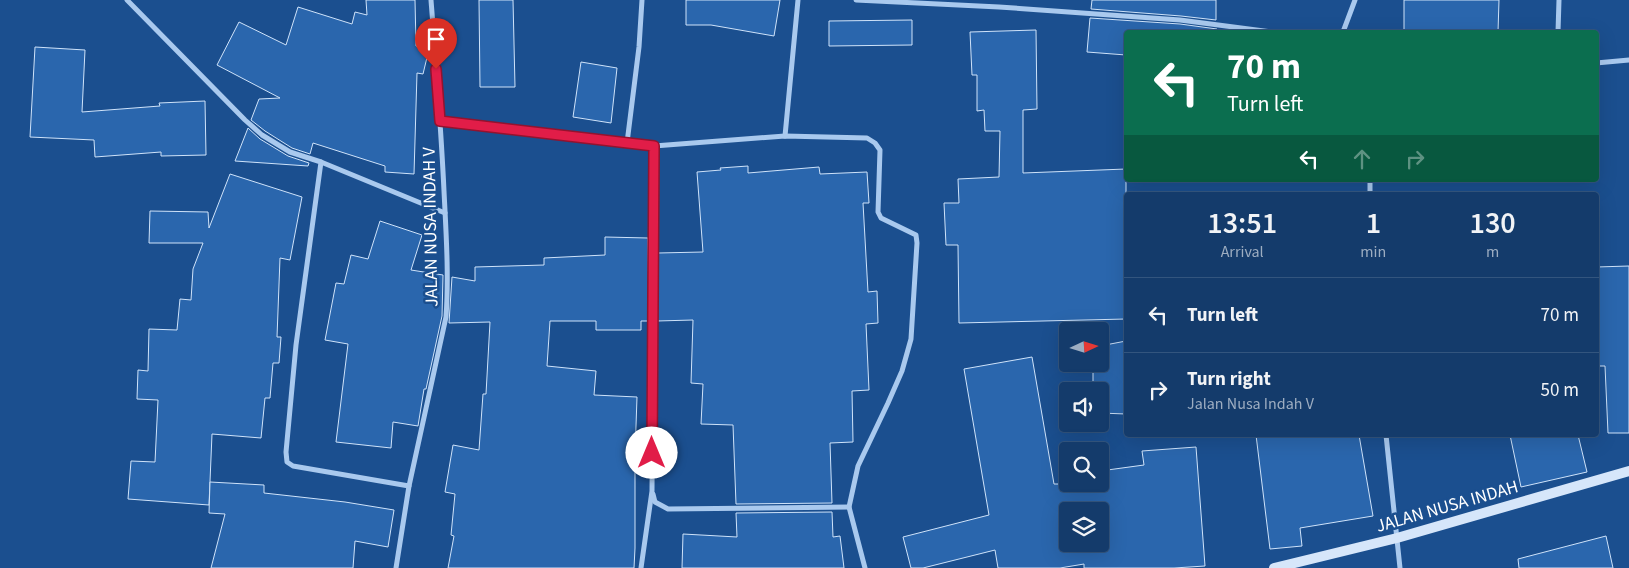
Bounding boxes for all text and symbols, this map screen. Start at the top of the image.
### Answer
pin [415,18,457,69]
icon: arrive [422,25,450,53]
text: 70 m [1227,42,1301,92]
icon: left [1144,50,1209,115]
text: Turn left [1227,88,1303,120]
icon: left [1295,145,1323,173]
icon: ahead [1348,145,1376,173]
icon: right [1401,145,1429,173]
street label: JALAN NUSA INDAH V [417,146,444,307]
text: 13:51 [1207,202,1277,245]
text: 1 [1366,202,1381,245]
text: 130 [1470,202,1516,245]
text: Arrival [1221,241,1264,263]
text: min [1360,241,1386,263]
text: m [1486,241,1499,263]
icon: left [1144,301,1172,329]
text: Turn left [1187,302,1258,329]
text: 70 m [1541,302,1579,329]
north arrow [1059,322,1109,372]
map controls [1059,322,1109,552]
text: Turn right [1187,366,1271,393]
icon: right [1144,376,1172,404]
text: 50 m [1541,377,1579,404]
button: sound [1059,382,1109,432]
text: Jalan Nusa Indah V [1187,393,1314,415]
position arrow [625,426,677,478]
button: search [1059,442,1109,492]
street label: JALAN NUSA INDAH [1373,474,1521,539]
button: layers [1059,502,1109,552]

